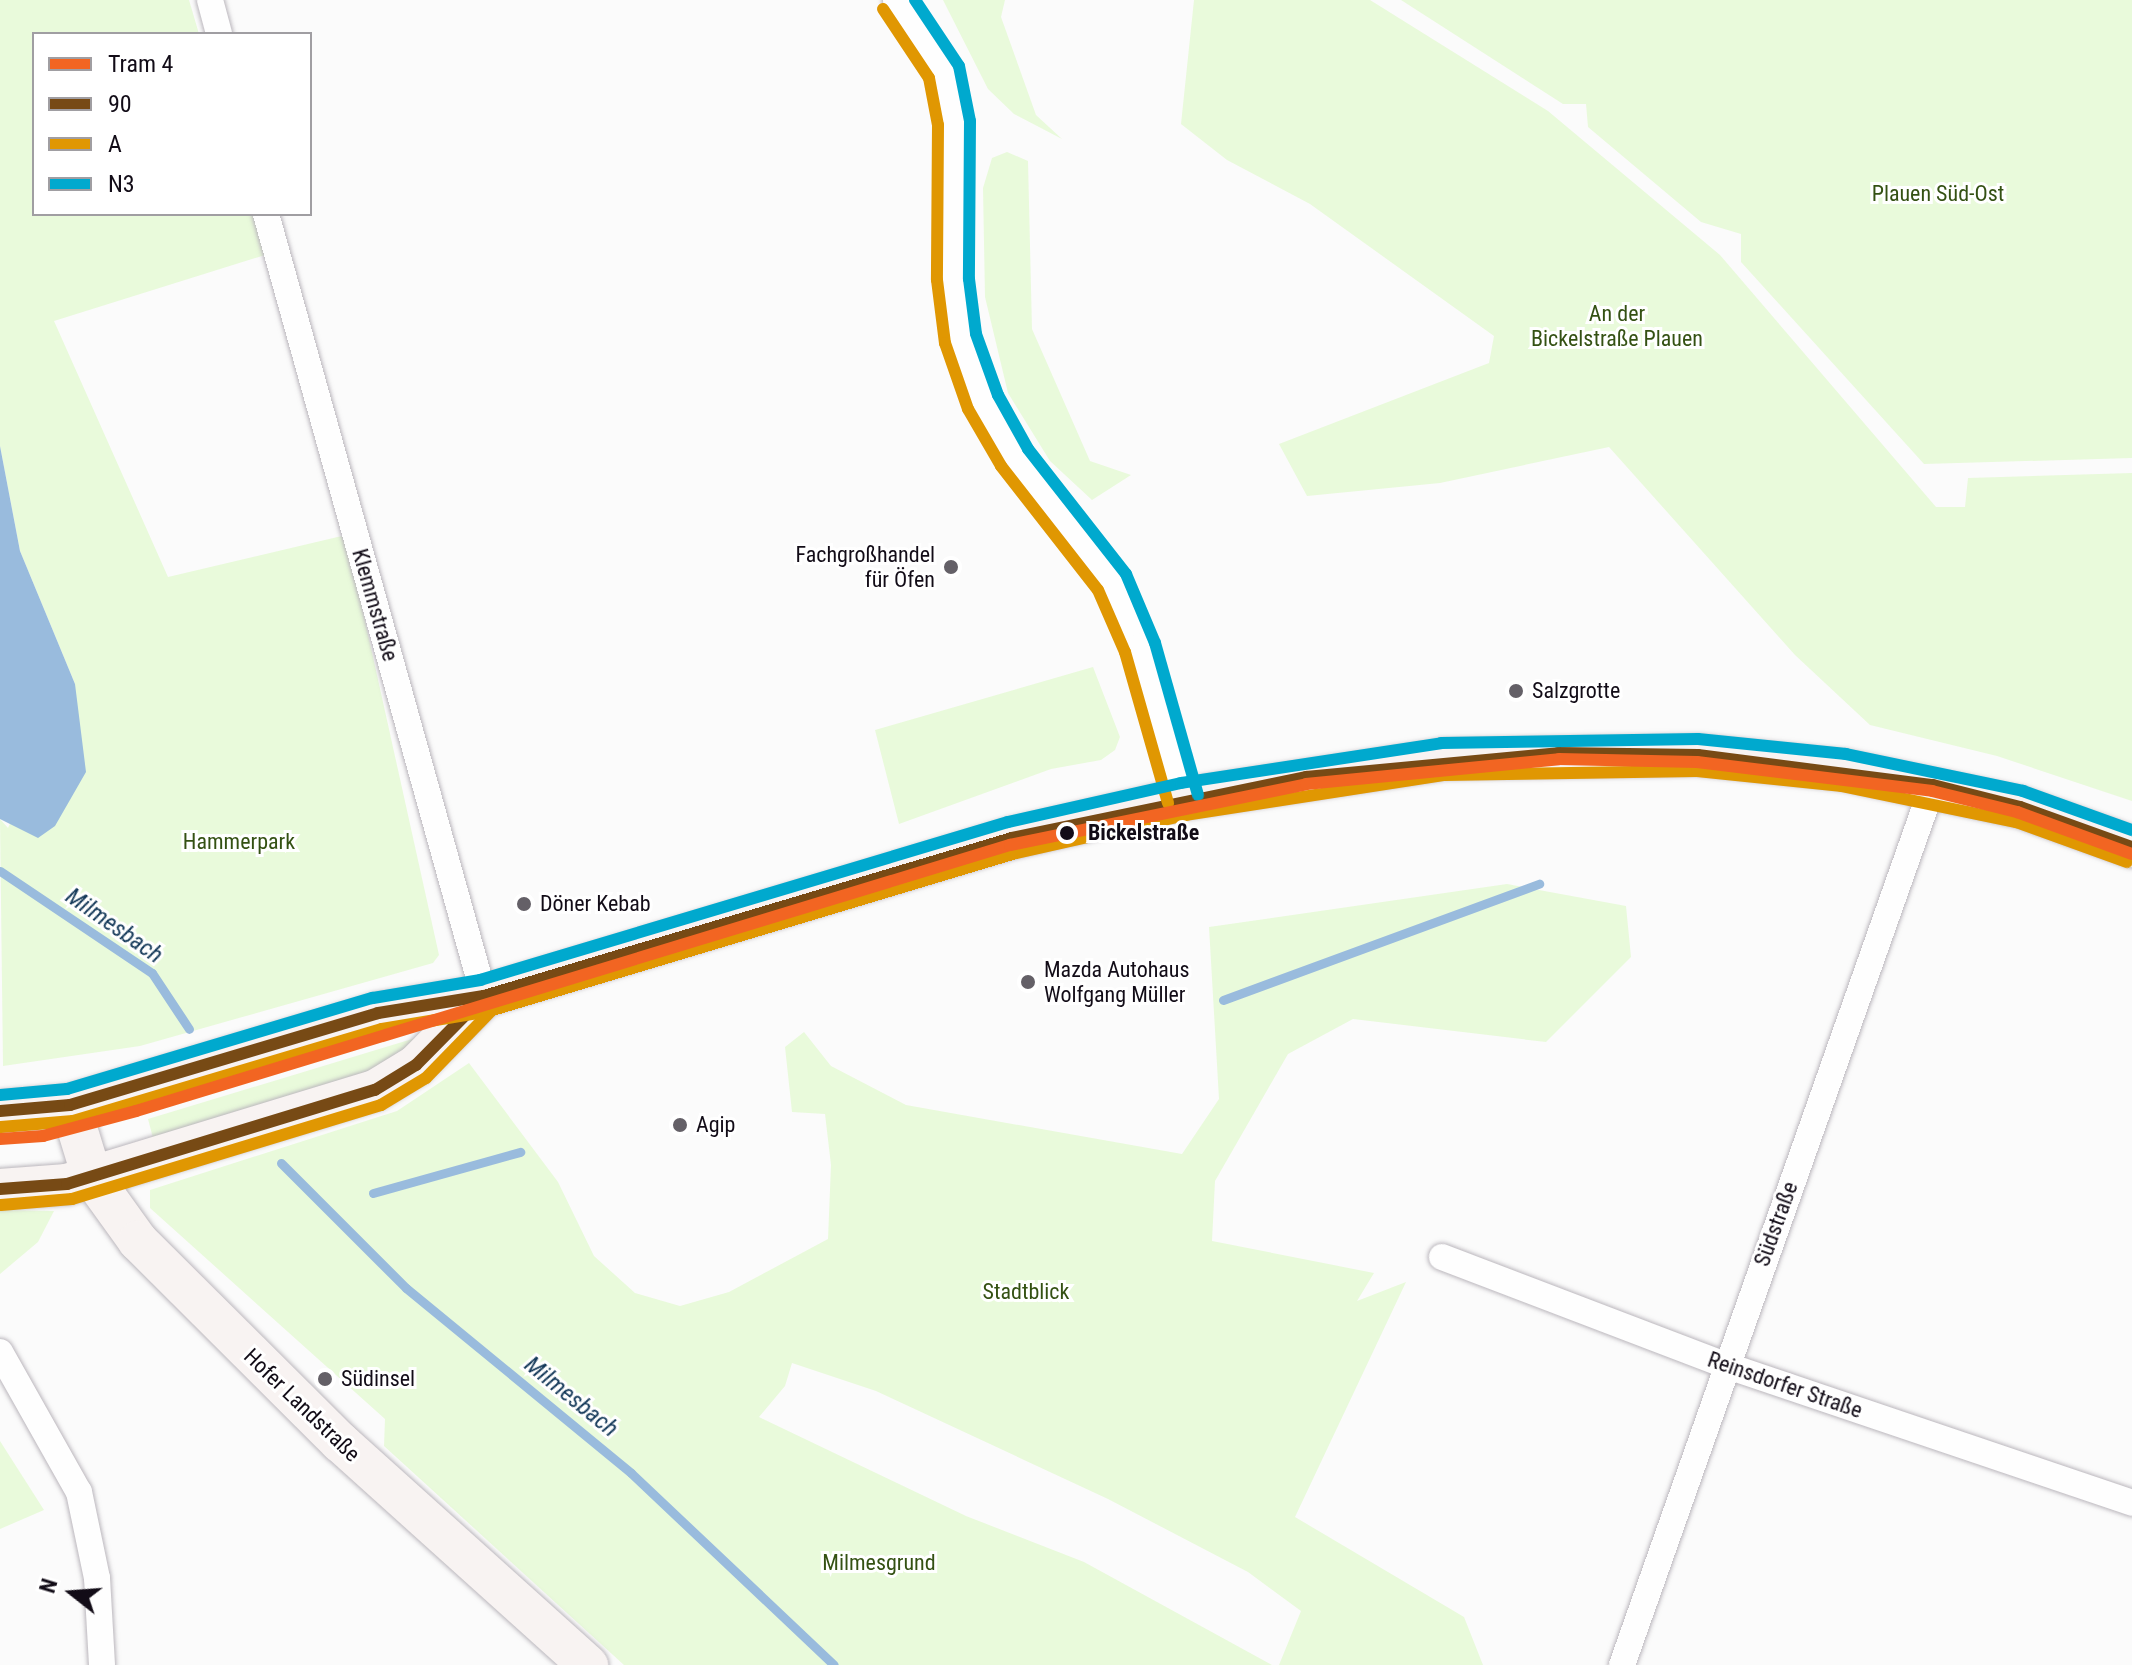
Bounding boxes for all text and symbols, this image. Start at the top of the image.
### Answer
legend [32,32,312,216]
text: Tram 4 [108,50,173,78]
text: 90 [108,90,132,118]
text: A [108,130,122,158]
text: N3 [108,170,135,198]
park label: Plauen Süd-Ost [1872,181,2004,207]
park label: An der Bickelstraße Plauen [1531,300,1703,352]
place label: Fachgroßhandel für Öfen [796,541,935,592]
street label: Klemmstraße [346,546,404,664]
marker: Fachgroßhandel für Öfen [942,558,960,576]
place label: Salzgrotte [1532,678,1620,704]
marker: Salzgrotte [1507,682,1525,700]
marker: Bickelstraße [1053,819,1081,847]
place label: Bickelstraße [1088,820,1199,846]
park label: Hammerpark [183,829,295,855]
water label: Milmesbach [60,882,168,970]
place label: Döner Kebab [540,891,651,917]
marker: Döner Kebab [515,895,533,913]
place label: Mazda Autohaus Wolfgang Müller [1044,956,1190,1008]
marker: Mazda Autohaus Wolfgang Müller [1019,973,1037,991]
place label: Agip [696,1112,735,1138]
marker: Agip [671,1116,689,1134]
street label: Südstraße [1749,1178,1803,1270]
park label: Stadtblick [983,1279,1069,1305]
street label: Hofer Landstraße [238,1343,366,1467]
street label: Reinsdorfer Straße [1704,1346,1866,1424]
water label: Milmesbach [518,1351,624,1443]
place label: Südinsel [341,1366,415,1392]
marker: Südinsel [316,1370,334,1388]
park label: Milmesgrund [822,1550,936,1576]
north arrow [32,1553,112,1633]
text: N [35,1576,62,1596]

